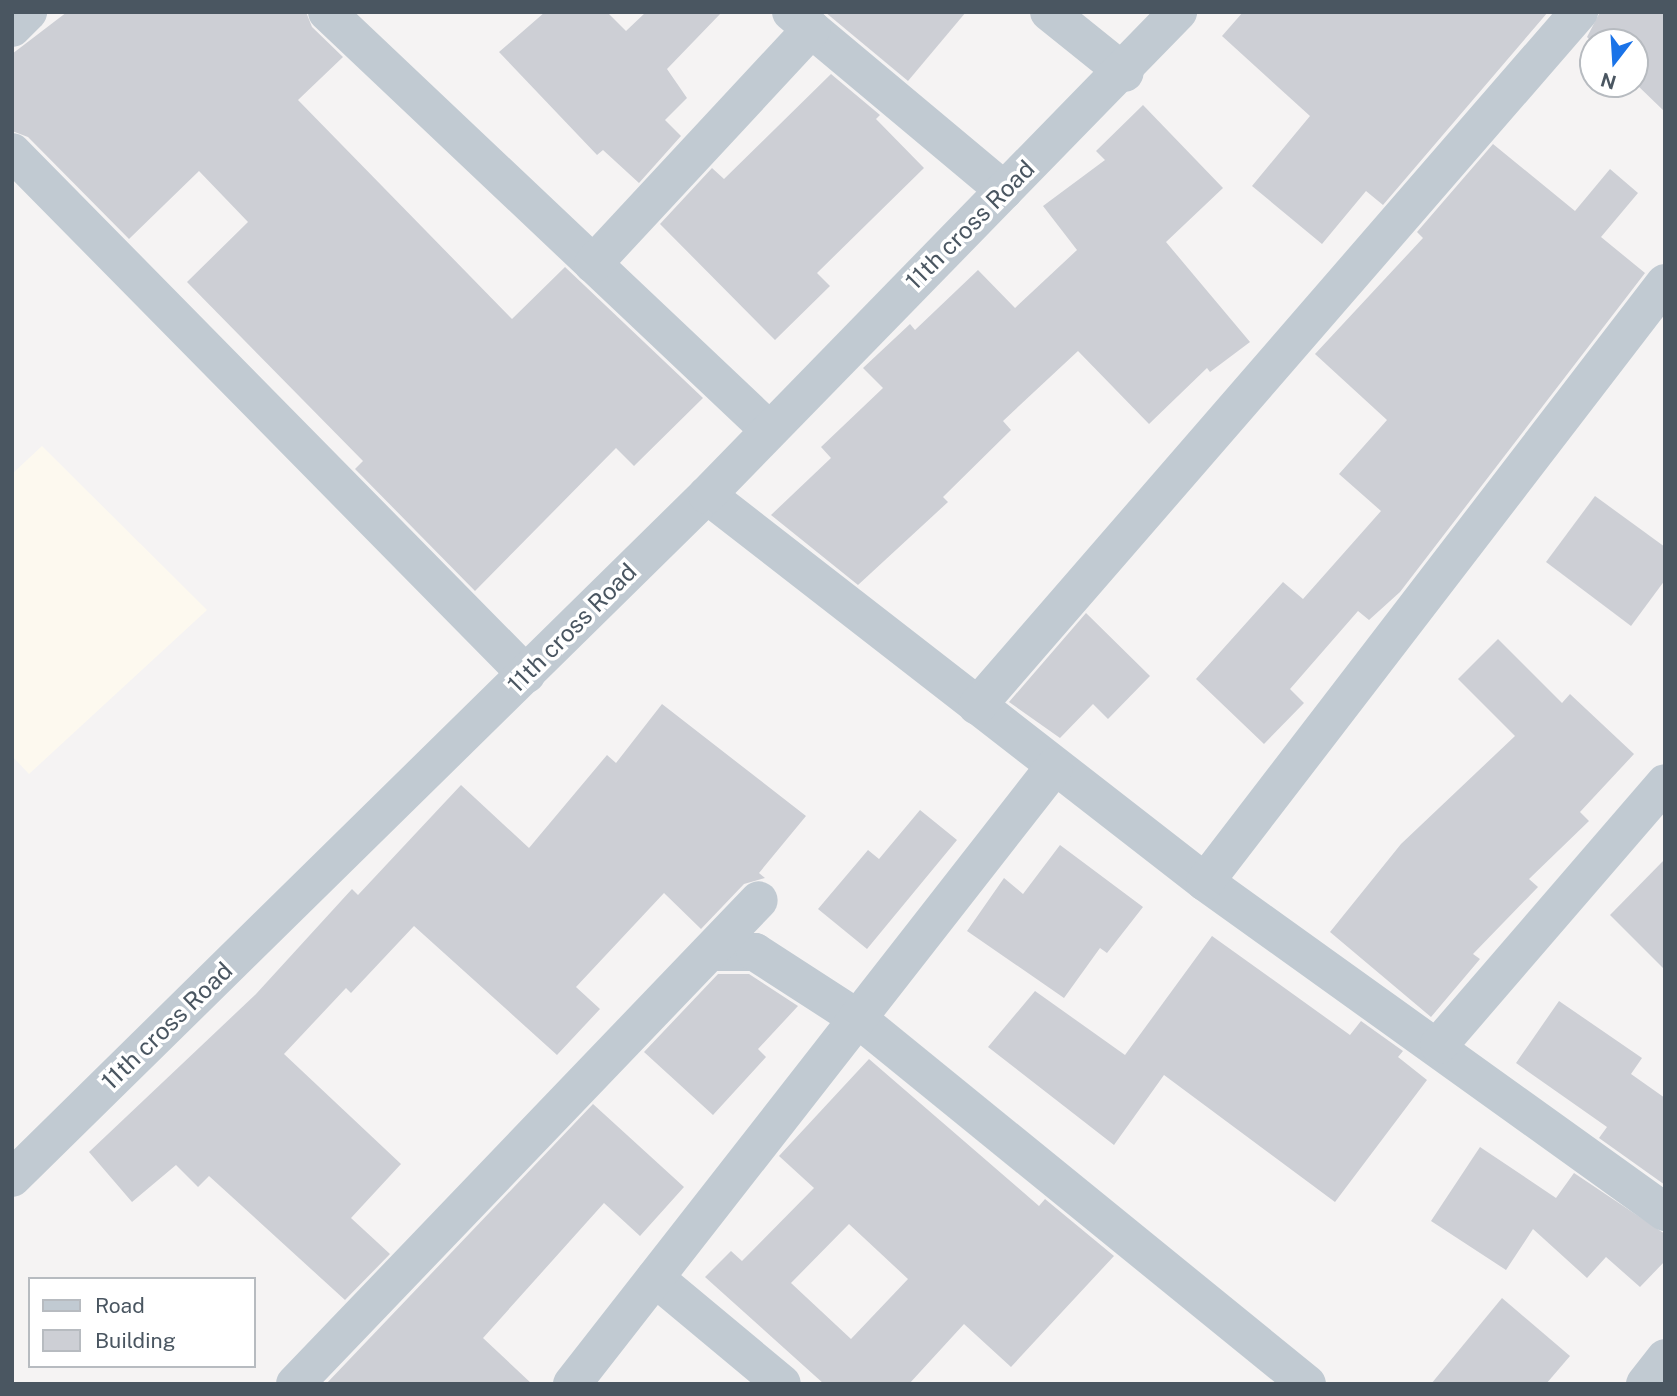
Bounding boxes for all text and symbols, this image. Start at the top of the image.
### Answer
north arrow [1579,28,1649,98]
text: N [1598,68,1619,94]
street label: 11th cross Road [899,154,1041,296]
street label: 11th cross Road [501,557,643,699]
street label: 11th cross Road [95,956,239,1096]
legend [28,1277,256,1368]
text: Road [95,1293,145,1318]
text: Building [95,1328,176,1353]

